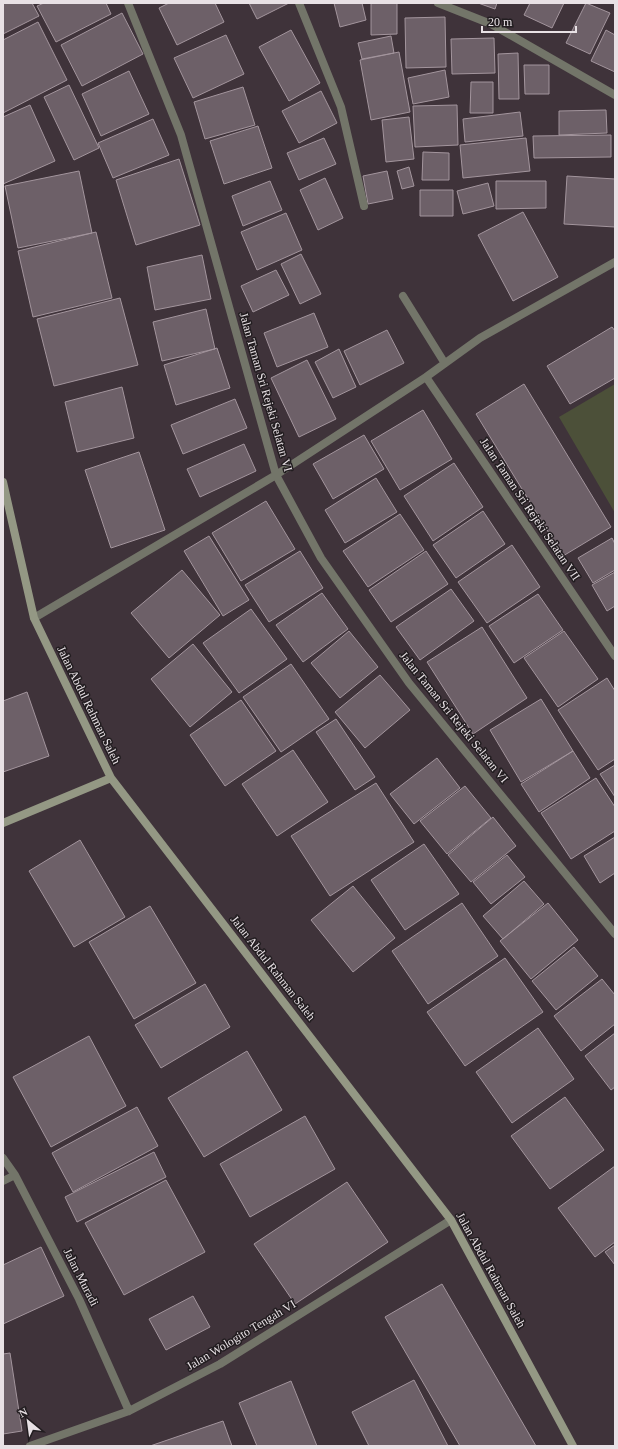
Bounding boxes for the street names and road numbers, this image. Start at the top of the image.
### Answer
street label: Jalan Taman Sri Rejeki Selatan VI [237,311,295,473]
street label: Jalan Taman Sri Rejeki Selatan VII [477,435,583,583]
street label: Jalan Abdul Rahman Saleh [54,644,124,766]
street label: Jalan Taman Sri Rejeki Selatan VI [397,648,511,786]
street label: Jalan Abdul Rahman Saleh [228,913,318,1023]
street label: Jalan Abdul Rahman Saleh [453,1210,529,1330]
street label: Jalan Muradi [60,1246,102,1309]
street label: Jalan Wologito Tengah VI [184,1297,298,1373]

